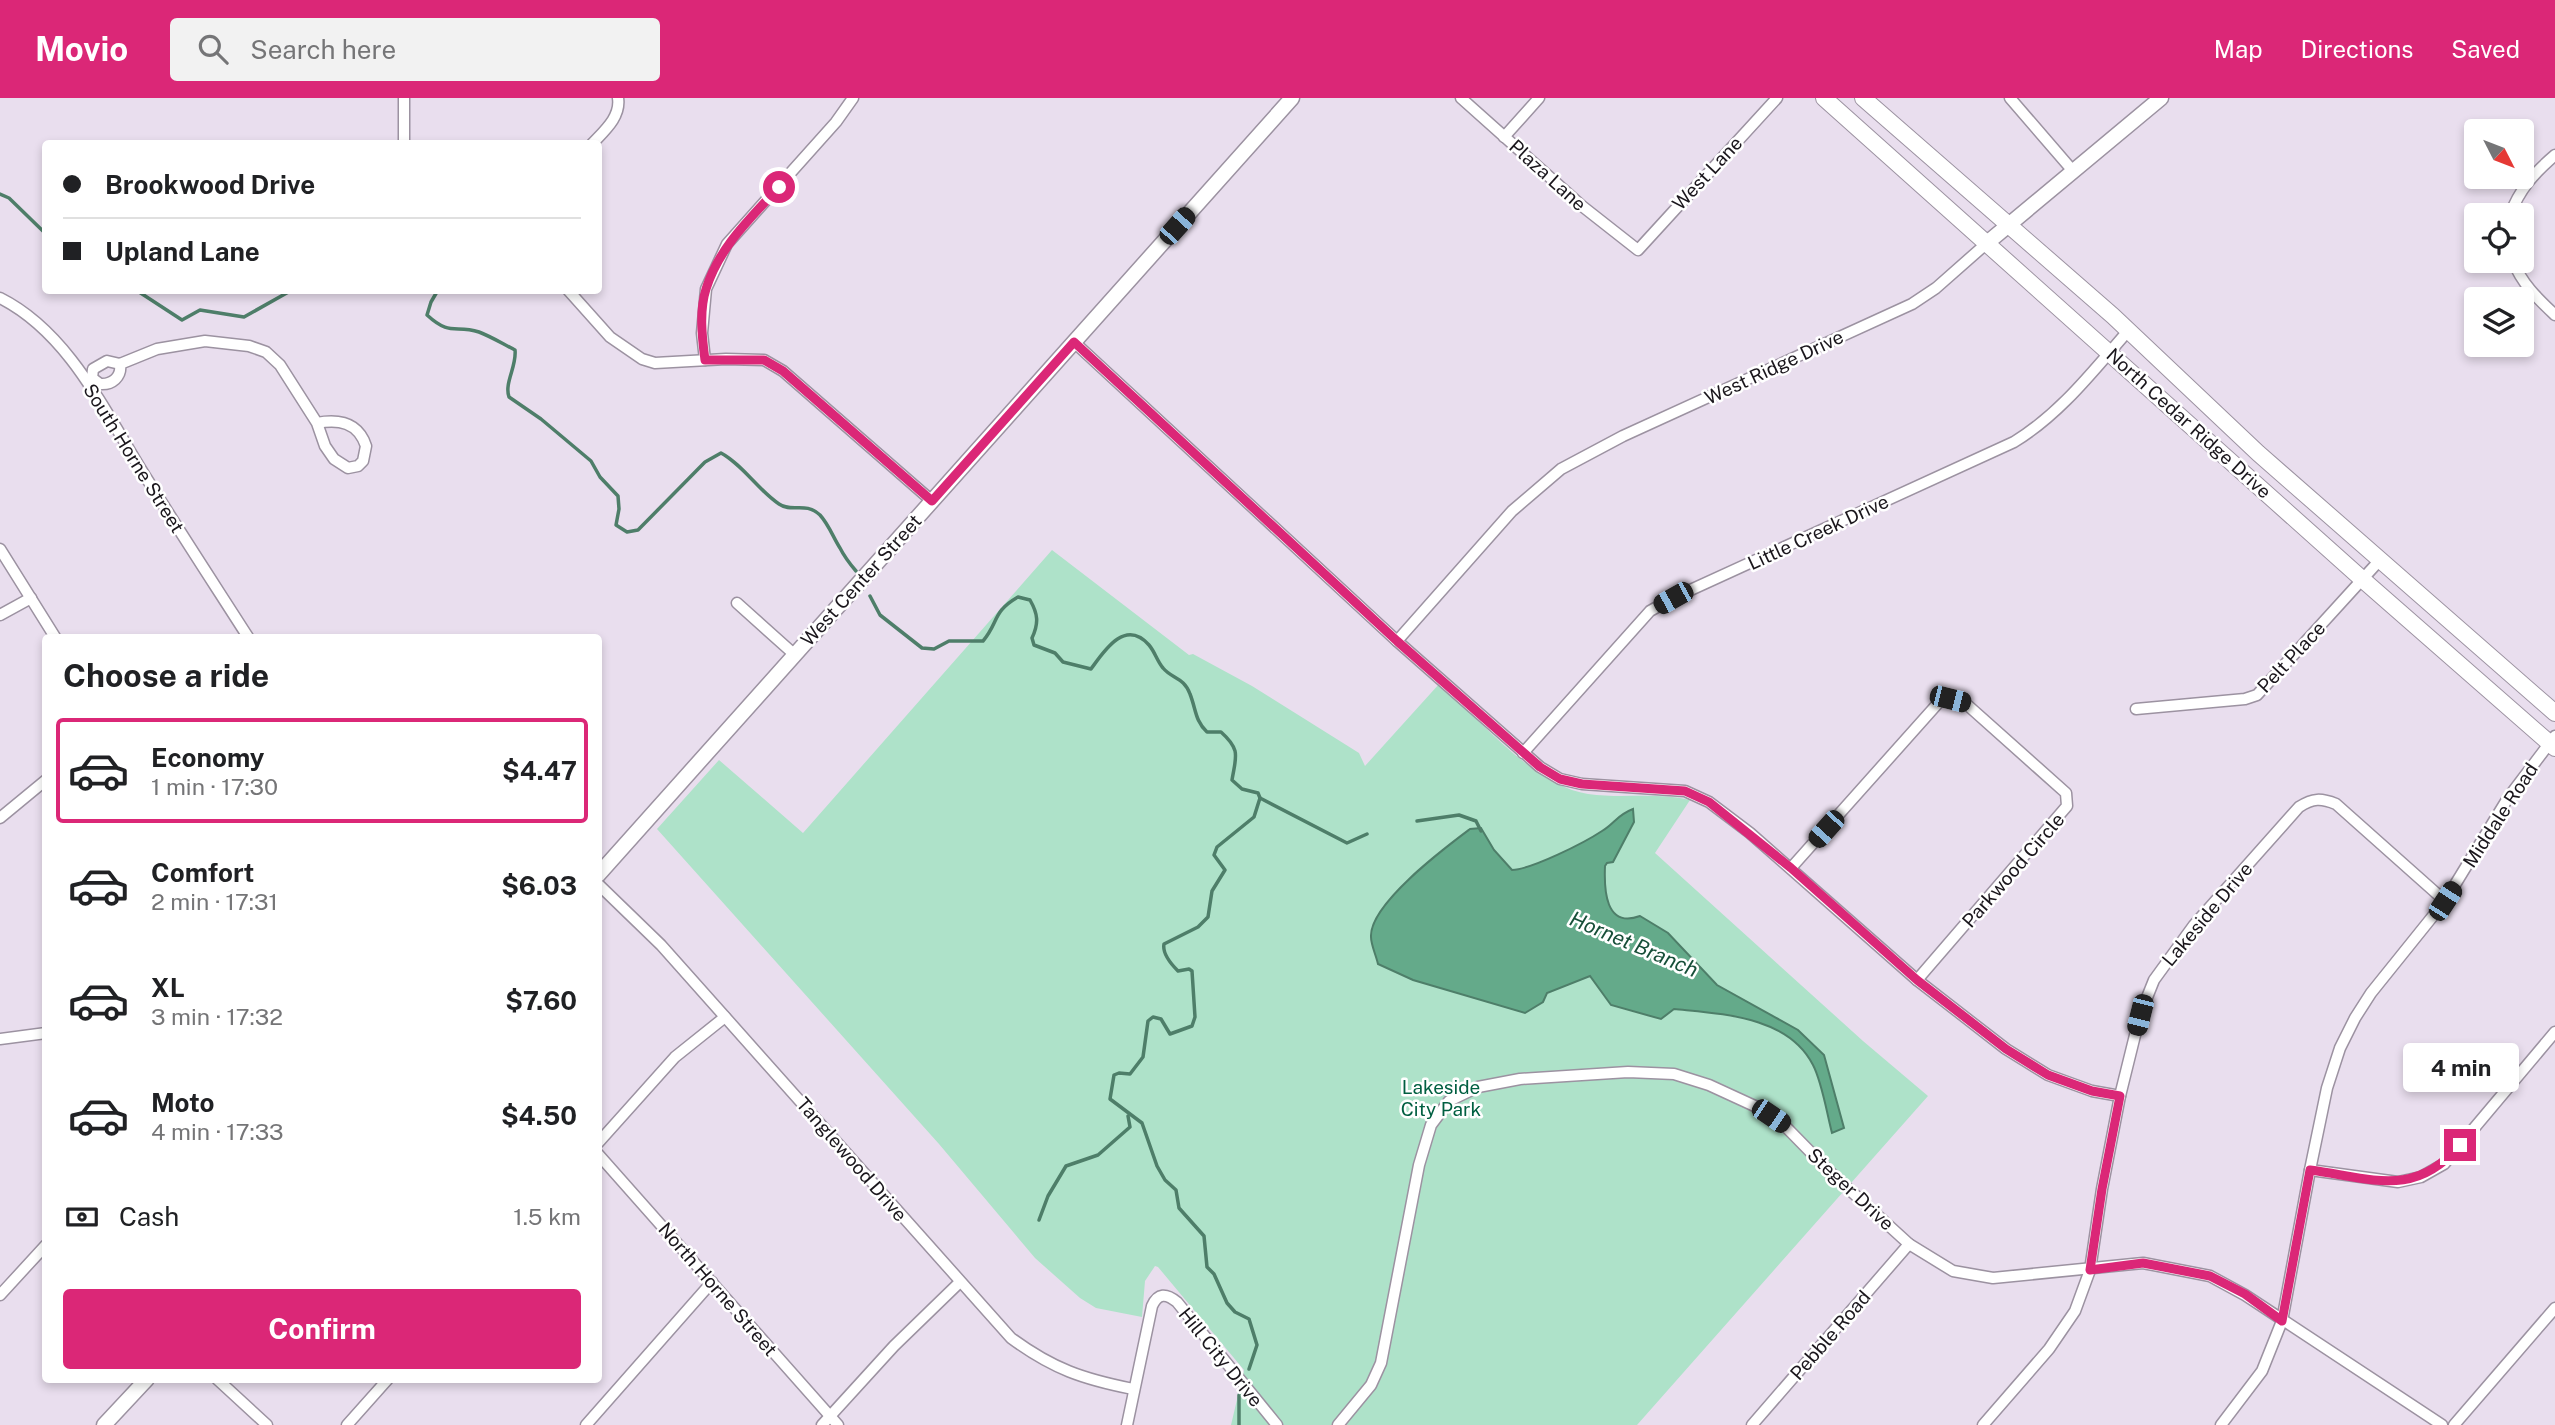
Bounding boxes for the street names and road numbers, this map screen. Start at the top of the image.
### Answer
street label: West Lane [1667,132,1747,214]
street label: Plaza Lane [1505,135,1591,215]
street label: West Ridge Drive [1701,325,1847,409]
street label: North Cedar Ridge Drive [2102,343,2276,503]
street label: South Horne Street [79,379,189,537]
street label: Little Creek Drive [1744,490,1892,574]
street label: West Center Street [796,510,926,650]
street label: Pelt Place [2253,617,2329,697]
street label: Middale Road [2458,759,2542,871]
street label: Parkwood Circle [1957,808,2069,932]
street label: Lakeside Drive [2157,858,2257,970]
street label: Tanglewood Drive [792,1093,912,1225]
street label: Steger Drive [1803,1143,1899,1235]
street label: North Horne Street [654,1218,782,1360]
street label: Pebble Road [1785,1286,1875,1384]
street label: Hill City Drive [1175,1303,1267,1411]

